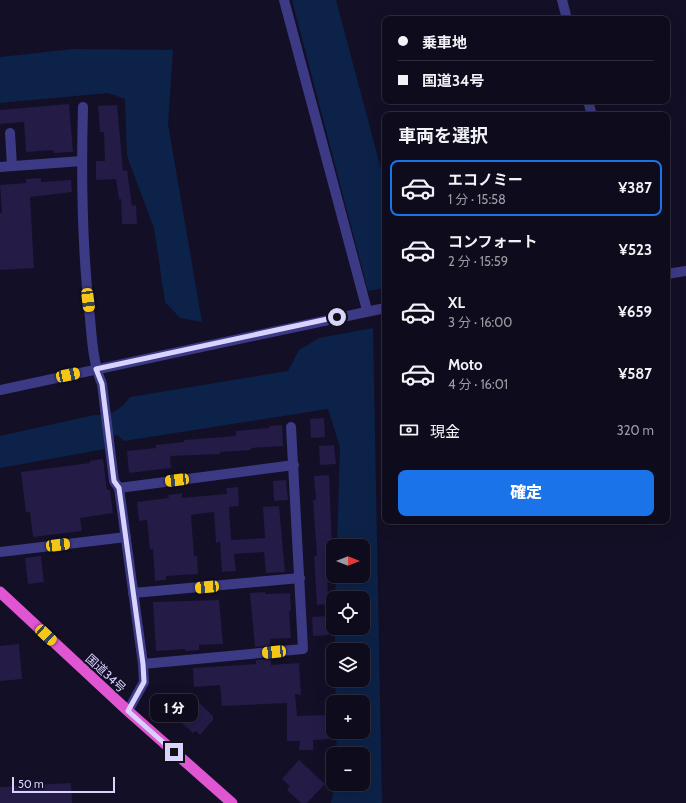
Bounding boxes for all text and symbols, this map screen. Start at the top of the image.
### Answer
text: 乗車地 [422,34,467,52]
text: 国道34号 [422,72,484,90]
text: 車両を選択 [398,125,488,147]
icon: car [400,170,436,206]
text: エコノミー [448,171,523,189]
text: ¥387 [618,179,652,197]
text: 1 分 · 15:58 [448,191,506,207]
icon: car [400,232,436,268]
text: コンフォート [448,233,538,251]
text: ¥523 [619,241,652,259]
text: 2 分 · 15:59 [448,253,508,269]
car [81,287,95,313]
icon: car [400,294,436,330]
text: XL [448,294,465,312]
text: ¥659 [618,303,652,321]
route start [328,308,346,326]
text: 3 分 · 16:00 [448,314,512,330]
icon: car [400,356,436,392]
text: Moto [448,356,482,374]
text: ¥587 [618,365,652,383]
car [55,367,81,383]
text: 4 分 · 16:01 [448,376,508,392]
icon: cash [398,419,420,441]
text: 320 m [617,422,654,438]
text: 現金 [430,423,460,441]
button: 確定 [398,470,654,516]
car [164,473,190,487]
car [45,538,71,552]
north arrow [326,539,370,583]
map controls [326,539,370,791]
car [195,580,219,594]
button: locate [326,591,370,635]
car [33,622,59,648]
button: layers [326,643,370,687]
car [261,645,287,659]
street label: 国道34号 [83,651,129,695]
callout: 1 分 [150,694,198,722]
button: + [326,695,370,739]
text: 1 分 [164,700,184,716]
route end [165,743,183,761]
button: − [326,747,370,791]
scale bar [12,775,115,794]
text: 50 m [18,777,44,791]

